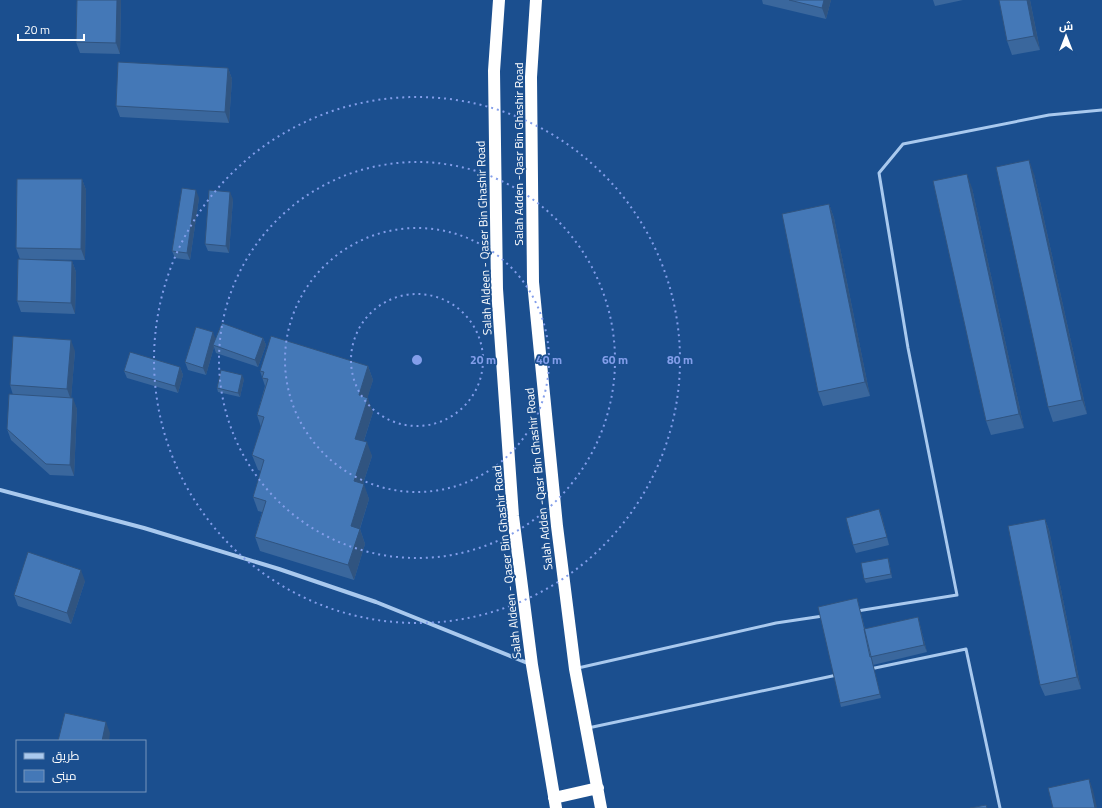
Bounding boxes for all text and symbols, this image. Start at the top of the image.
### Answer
scale bar [18,16,84,42]
north arrow [1046,16,1086,56]
text: ش [1059,18,1073,34]
text: 20 m [24,20,50,39]
street label: Salah Adden -Qasr Bin Ghashir Road [509,62,528,246]
street label: Salah Aldeen - Qaser Bin Ghashir Road [471,140,496,336]
text: 20 m [470,350,496,369]
text: 40 m [536,350,562,369]
text: 60 m [602,350,628,369]
text: 80 m [667,350,693,369]
centre of rings [410,353,424,367]
street label: Salah Adden -Qasr Bin Ghashir Road [519,387,558,571]
street label: Salah Aldeen - Qaser Bin Ghashir Road [487,464,526,660]
legend [16,740,146,792]
text: طريق [52,746,80,765]
text: مبنى [52,766,77,785]

